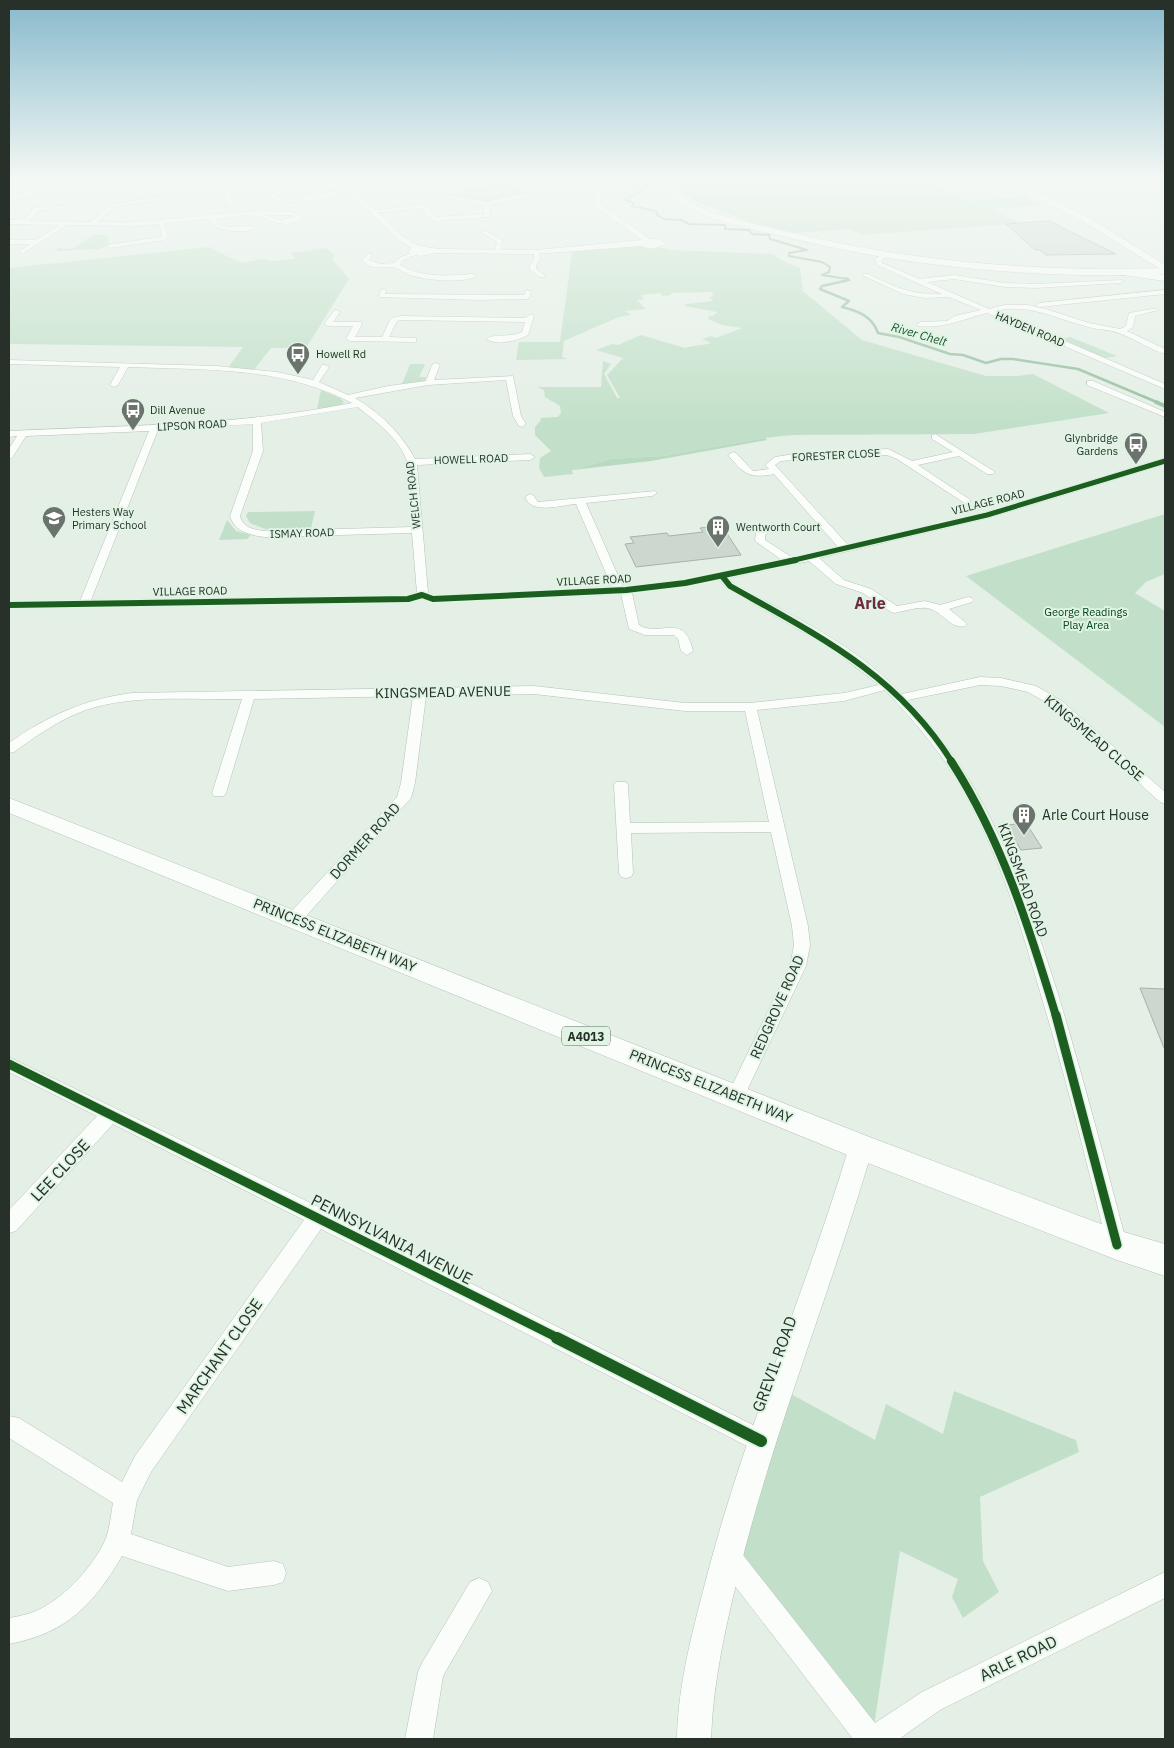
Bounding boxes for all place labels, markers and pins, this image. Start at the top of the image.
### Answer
bus stop icon: Howell Rd [285,341,311,375]
place label: Howell Rd [316,347,366,361]
bus stop icon: Dill Avenue [120,397,146,431]
place label: Dill Avenue [150,403,205,417]
place label: Glynbridge Gardens [1064,431,1118,458]
bus stop icon: Glynbridge Gardens [1123,431,1149,465]
school or university icon: Hesters Way Primary School [41,505,67,539]
place label: Hesters Way Primary School [72,505,147,532]
building icon: Wentworth Court [705,514,731,548]
place label: Wentworth Court [736,520,820,534]
building icon: Arle Court House [1011,802,1037,836]
place label: Arle Court House [1042,806,1149,824]

